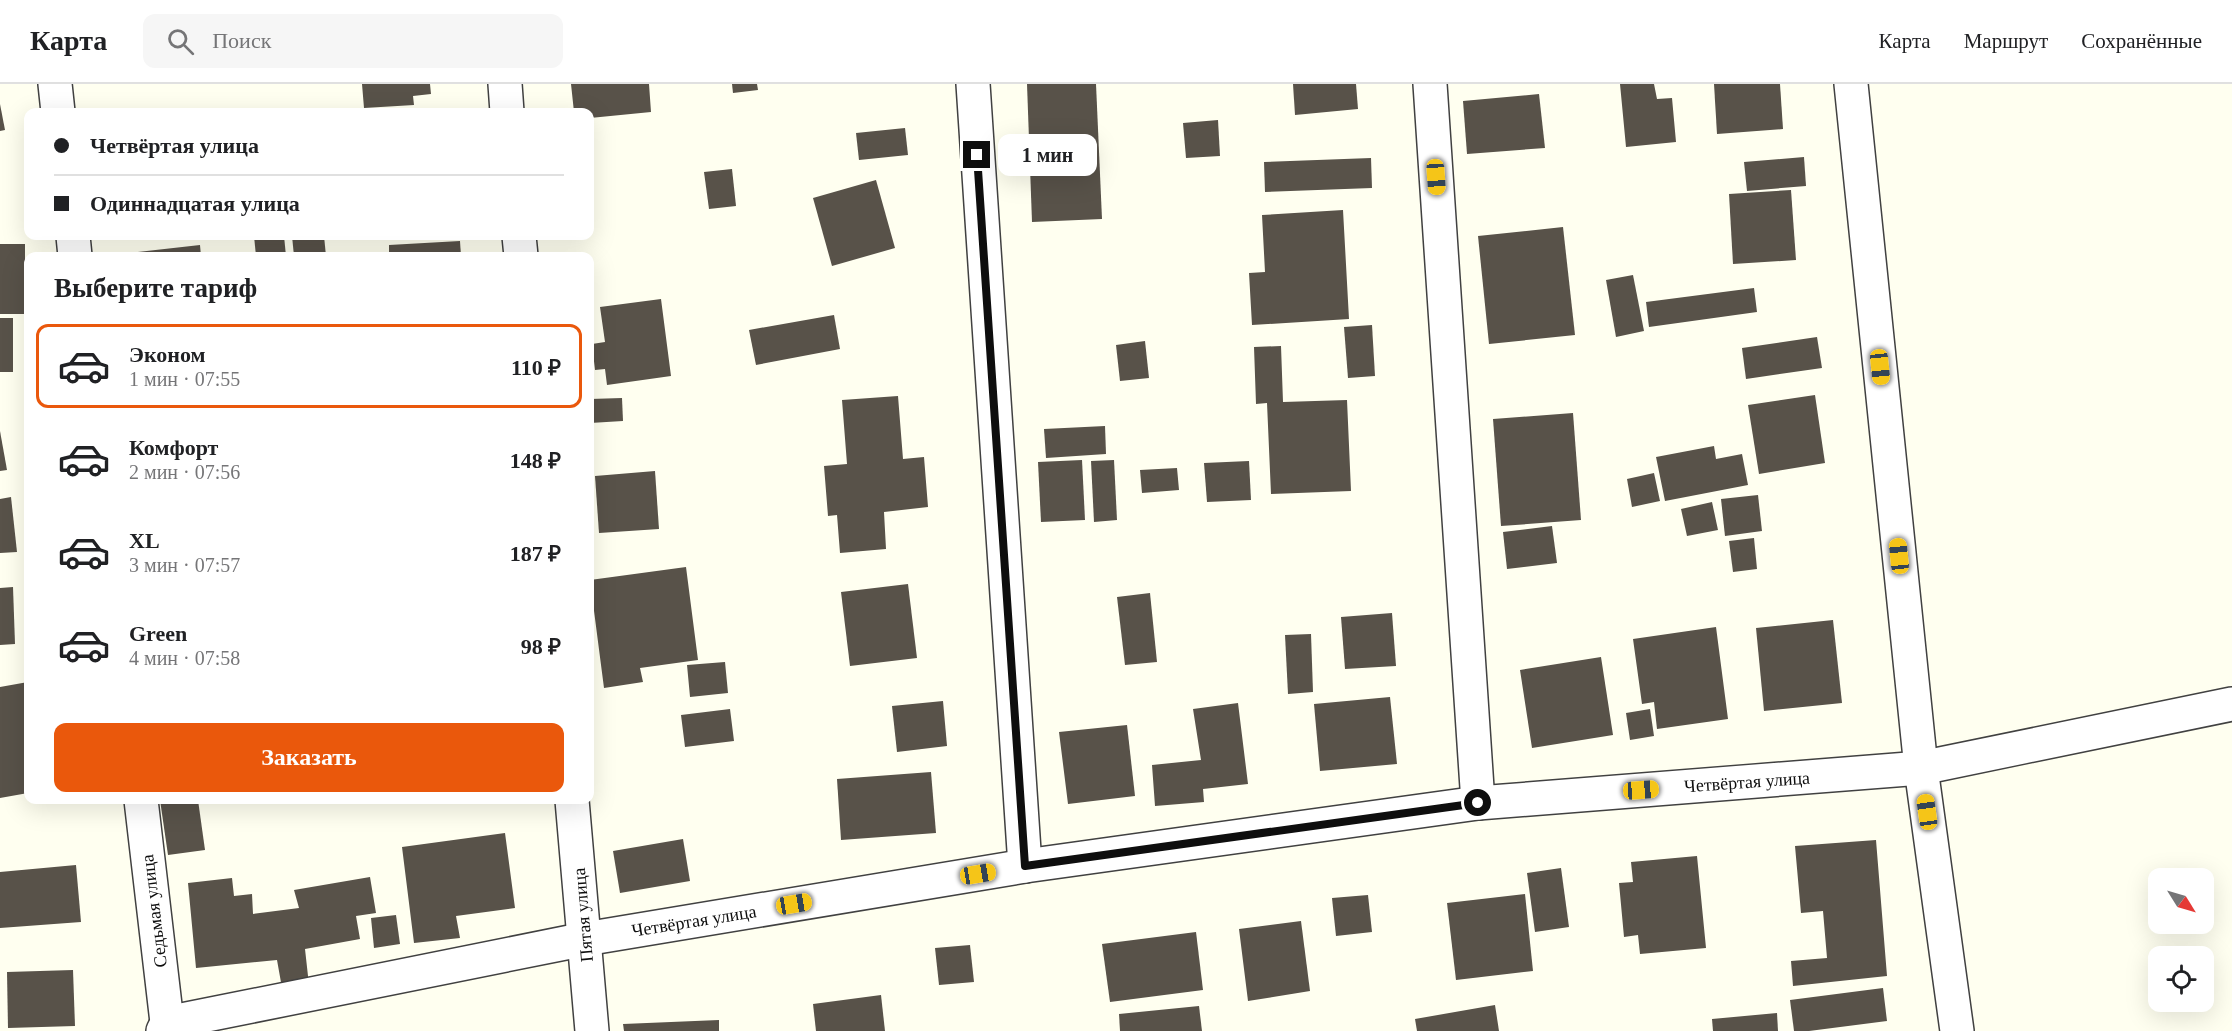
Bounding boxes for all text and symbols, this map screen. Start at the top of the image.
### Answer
search box [143,14,563,68]
text: Карта [30,25,107,56]
icon: search [164,25,197,58]
text: Поиск [212,28,271,53]
text: Карта [1879,29,1931,53]
text: Маршрут [1964,29,2048,53]
text: Сохранённые [2081,29,2202,53]
text: Четвёртая улица [90,133,259,158]
callout: 1 мин [998,134,1097,176]
route end [963,141,990,168]
text: 1 мин [1022,144,1073,166]
car [1426,158,1446,196]
text: Одиннадцатая улица [90,191,300,216]
text: Выберите тариф [54,273,257,303]
icon: car [57,339,111,393]
text: Эконом [129,342,206,367]
car [1869,348,1891,386]
text: 110 ₽ [511,355,561,380]
text: 1 мин · 07:55 [129,368,240,390]
icon: car [57,432,111,486]
text: Комфорт [129,435,218,460]
text: 148 ₽ [510,448,561,473]
text: 2 мин · 07:56 [129,461,240,483]
icon: car [57,525,111,579]
text: XL [129,528,160,553]
car [1888,537,1910,575]
text: 187 ₽ [510,541,561,566]
text: 3 мин · 07:57 [129,554,240,576]
icon: car [57,618,111,672]
text: Green [129,621,187,646]
text: 98 ₽ [521,634,561,659]
text: 4 мин · 07:58 [129,647,240,669]
button: Заказать [54,723,564,792]
street label: Четвёртая улица [1683,768,1811,796]
car [1622,780,1660,800]
route start [1464,789,1491,816]
car [1916,793,1938,831]
street label: Седьмая улица [137,853,171,969]
car [959,862,997,886]
street label: Пятая улица [569,867,597,963]
north arrow [2148,868,2214,934]
map controls [2148,868,2214,1012]
car [775,892,813,916]
street label: Четвёртая улица [630,901,758,941]
button: locate [2148,946,2214,1012]

